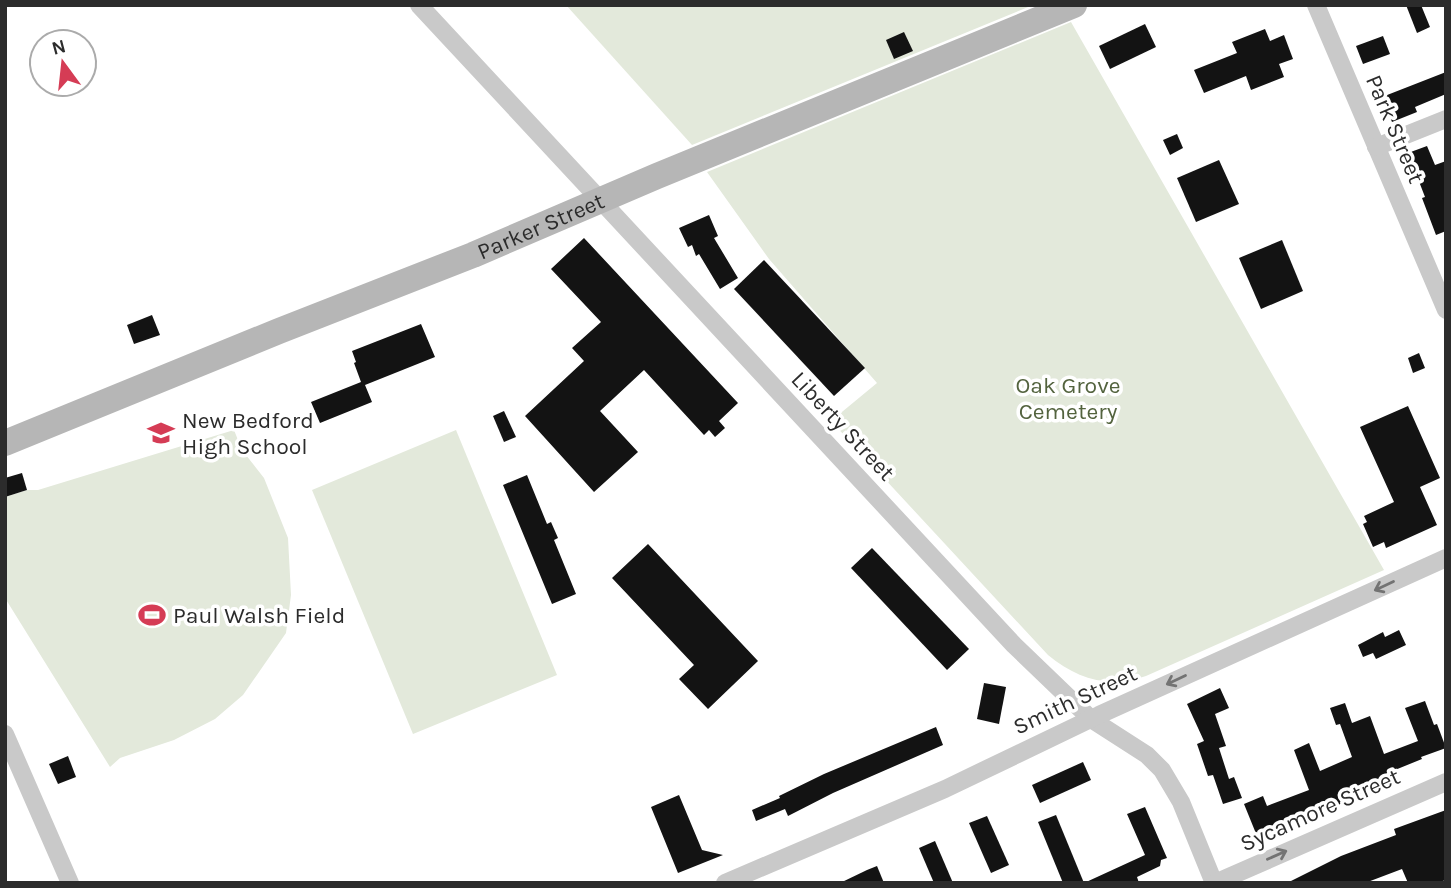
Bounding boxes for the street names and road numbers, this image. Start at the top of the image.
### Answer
street label: Park Street [1360,71,1430,188]
street label: Parker Street [473,187,609,265]
street label: Liberty Street [786,366,901,486]
street label: Smith Street [1009,659,1141,740]
street label: Sycamore Street [1236,763,1404,857]

